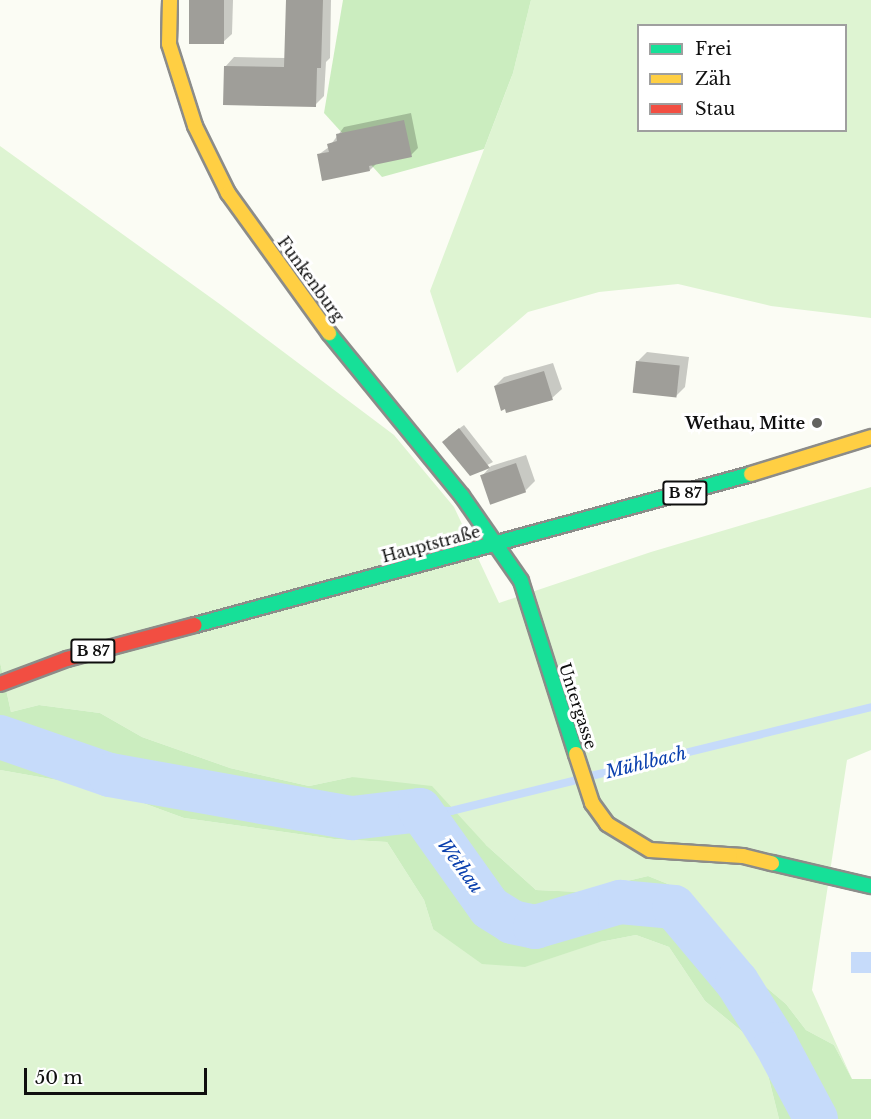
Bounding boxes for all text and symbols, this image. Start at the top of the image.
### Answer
legend [637,24,847,132]
text: Frei [695,38,732,60]
text: Zäh [695,68,731,90]
text: Stau [695,98,735,120]
street label: Funkenburg [274,233,348,325]
place label: Wethau, Mitte [685,413,805,433]
marker: Wethau, Mitte [810,416,824,430]
road number: B 87 [661,481,709,505]
street label: Hauptstraße [380,522,482,566]
road number: B 87 [69,639,117,663]
street label: Untergasse [555,661,601,751]
water label: Mühlbach [603,743,689,783]
water label: Wethau [433,834,487,898]
scale bar [27,1056,210,1094]
text: 50 m [35,1067,83,1089]

